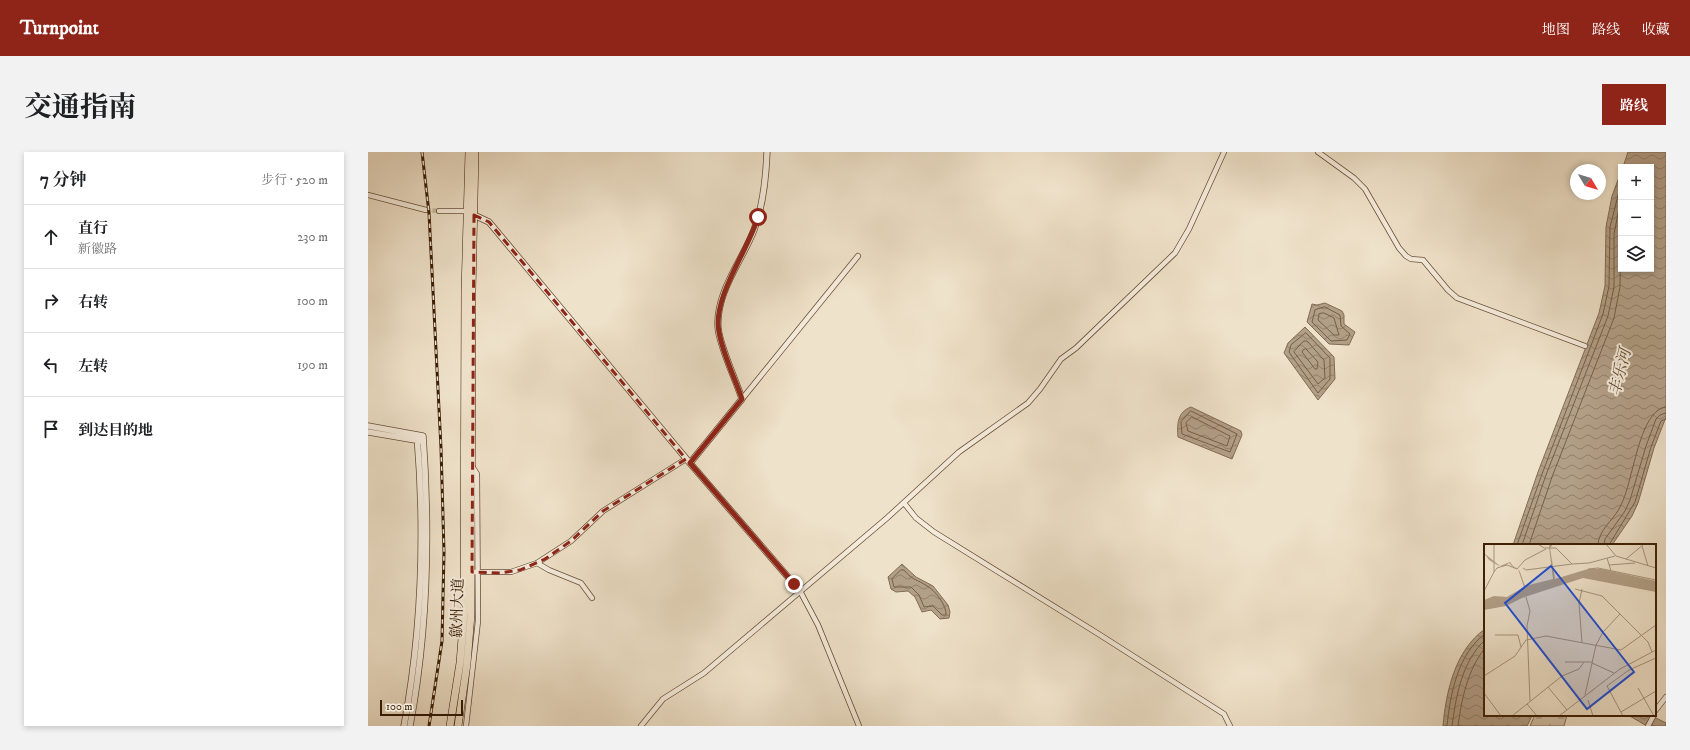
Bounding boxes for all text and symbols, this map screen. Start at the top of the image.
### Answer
text: Turnpoint [20,17,99,40]
text: 地图 [1542,21,1570,39]
text: 路线 [1592,21,1620,39]
text: 收藏 [1642,21,1670,39]
button: 路线 [1602,84,1666,125]
text: 交通指南 [24,90,136,125]
north arrow [1570,164,1606,200]
map controls [1618,164,1654,272]
button: + [1618,164,1654,200]
text: 7 分钟 [40,169,87,191]
text: 步行 · 520 m [261,172,328,188]
button: − [1618,200,1654,236]
route start [749,208,767,226]
text: 直行 [78,219,108,238]
icon: ahead [40,226,62,248]
text: 230 m [297,229,328,245]
button: layers [1618,236,1654,272]
text: 新徽路 [78,241,117,257]
icon: right [40,290,62,312]
text: 右转 [78,293,108,312]
text: 100 m [297,293,328,309]
water label: 丰乐河 [1604,344,1636,398]
icon: left [40,354,62,376]
text: 左转 [78,357,108,376]
text: 190 m [297,357,328,373]
icon: arrive [40,418,62,440]
text: 到达目的地 [78,421,153,440]
inset map [1484,544,1656,716]
route end [785,575,803,593]
street label: 歙州大道 [447,578,468,638]
scale bar [380,698,463,717]
text: 100 m [386,700,412,714]

